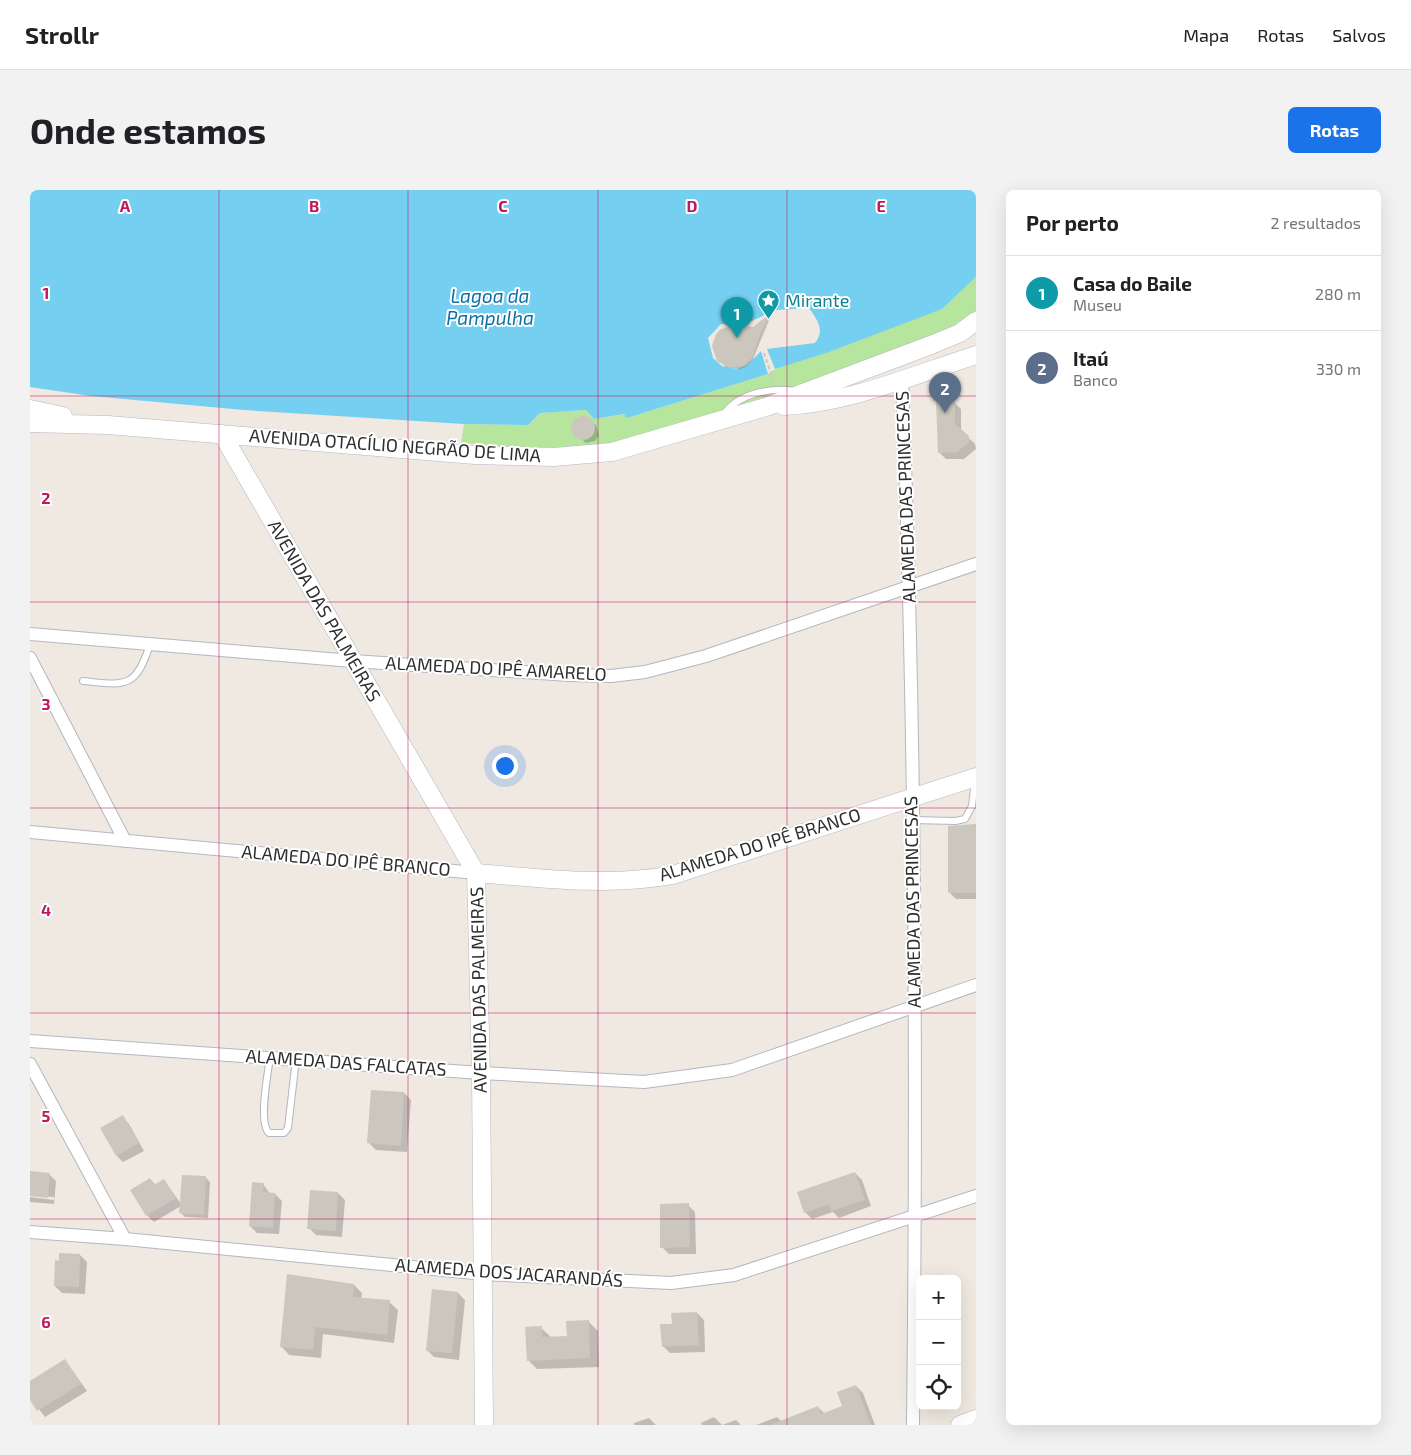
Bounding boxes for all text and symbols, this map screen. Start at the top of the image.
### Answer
text: Strollr [25,20,99,49]
text: Mapa [1183,24,1229,46]
text: Rotas [1257,24,1304,46]
text: Salvos [1332,24,1386,46]
button: Rotas [1288,107,1381,153]
text: Onde estamos [30,109,266,151]
text: A [120,196,131,215]
text: B [309,196,319,215]
text: C [498,196,508,215]
text: D [687,196,698,215]
text: E [876,196,886,215]
text: Por perto [1026,210,1119,235]
text: 2 resultados [1270,213,1361,232]
text: Casa do Baile [1073,272,1192,295]
text: 1 [43,283,49,302]
water label: Lagoa da Pampulha [446,284,534,329]
text: 1 [1039,284,1045,303]
text: 280 m [1315,284,1361,303]
place icon: Mirante [757,289,781,320]
place label: Mirante [785,289,849,311]
text: Museu [1073,295,1122,314]
pin: 1 [721,297,753,338]
text: Itaú [1073,347,1108,370]
text: 2 [1037,359,1047,378]
text: 330 m [1316,359,1361,378]
text: Banco [1073,370,1118,389]
pin: 2 [929,372,961,413]
street label: ALAMEDA DAS PRINCESAS [890,391,920,603]
street label: AVENIDA OTACÍLIO NEGRÃO DE LIMA [249,424,542,466]
text: 2 [41,488,51,507]
street label: AVENIDA DAS PALMEIRAS [264,516,386,705]
street label: ALAMEDA DO IPÊ AMARELO [385,651,607,685]
text: 3 [41,694,51,713]
your location [492,753,518,779]
street label: ALAMEDA DAS PRINCESAS [899,796,925,1008]
street label: ALAMEDA DO IPÊ BRANCO [656,803,863,885]
street label: ALAMEDA DO IPÊ BRANCO [241,840,452,880]
street label: AVENIDA DAS PALMEIRAS [465,887,491,1093]
text: 4 [41,900,51,919]
street label: ALAMEDA DAS FALCATAS [245,1044,447,1080]
text: 5 [42,1106,51,1125]
street label: ALAMEDA DOS JACARANDÁS [394,1253,624,1291]
map controls [916,1275,961,1410]
button: + [916,1275,961,1320]
text: 6 [41,1312,51,1331]
button: − [916,1320,961,1365]
button: locate [916,1365,961,1410]

